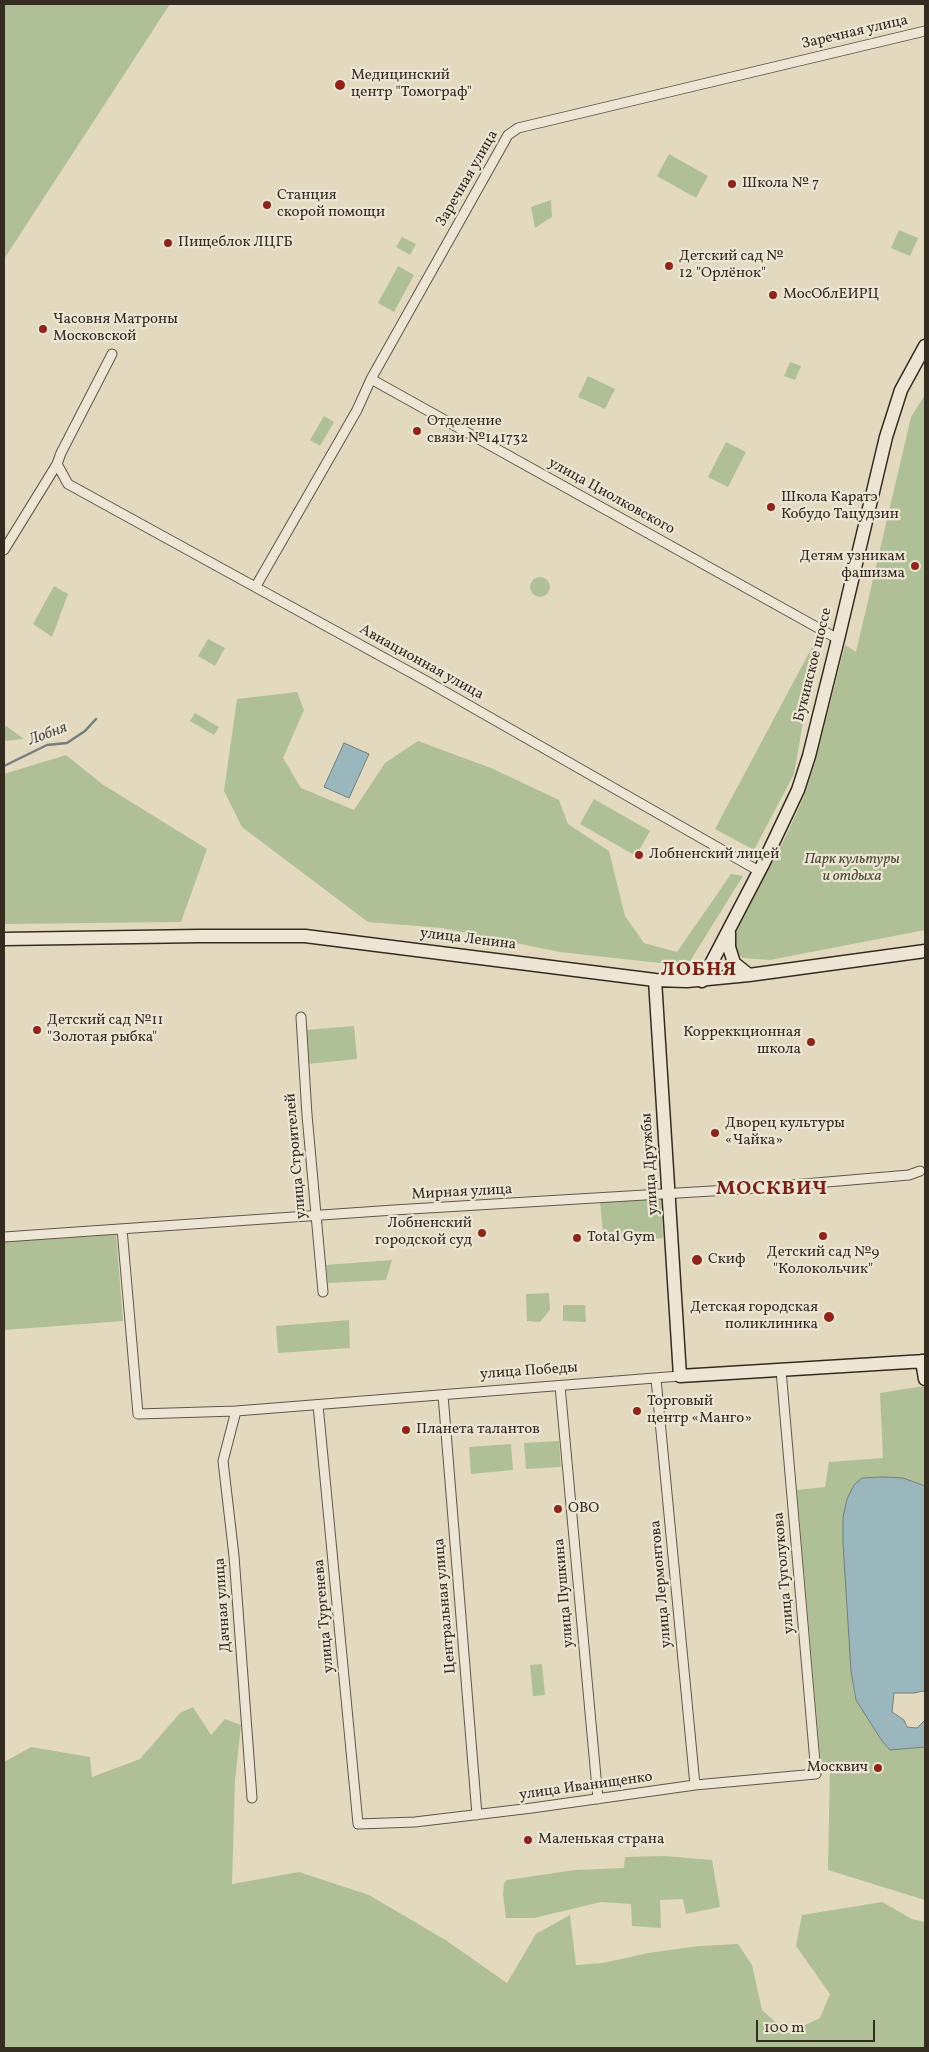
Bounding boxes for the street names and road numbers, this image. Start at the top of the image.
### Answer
street label: Заречная улица [800,12,910,54]
street label: Заречная улица [433,128,503,230]
street label: улица Циолковского [544,455,678,539]
street label: Букинское шоссе [791,606,837,724]
street label: Авиационная улица [356,621,486,705]
street label: улица Ленина [419,925,517,955]
street label: улица Строителей [283,1092,311,1220]
street label: улица Дружбы [638,1112,664,1216]
street label: Мирная улица [411,1181,513,1205]
street label: улица Победы [479,1360,579,1384]
street label: улица Туголукова [771,1511,799,1635]
street label: улица Лермонтова [647,1519,677,1649]
street label: Центральная улица [431,1537,461,1675]
street label: улица Пушкина [551,1538,579,1648]
street label: Дачная улица [212,1557,236,1653]
street label: улица Тургенева [311,1558,339,1674]
street label: улица Иванищенко [518,1769,654,1805]

